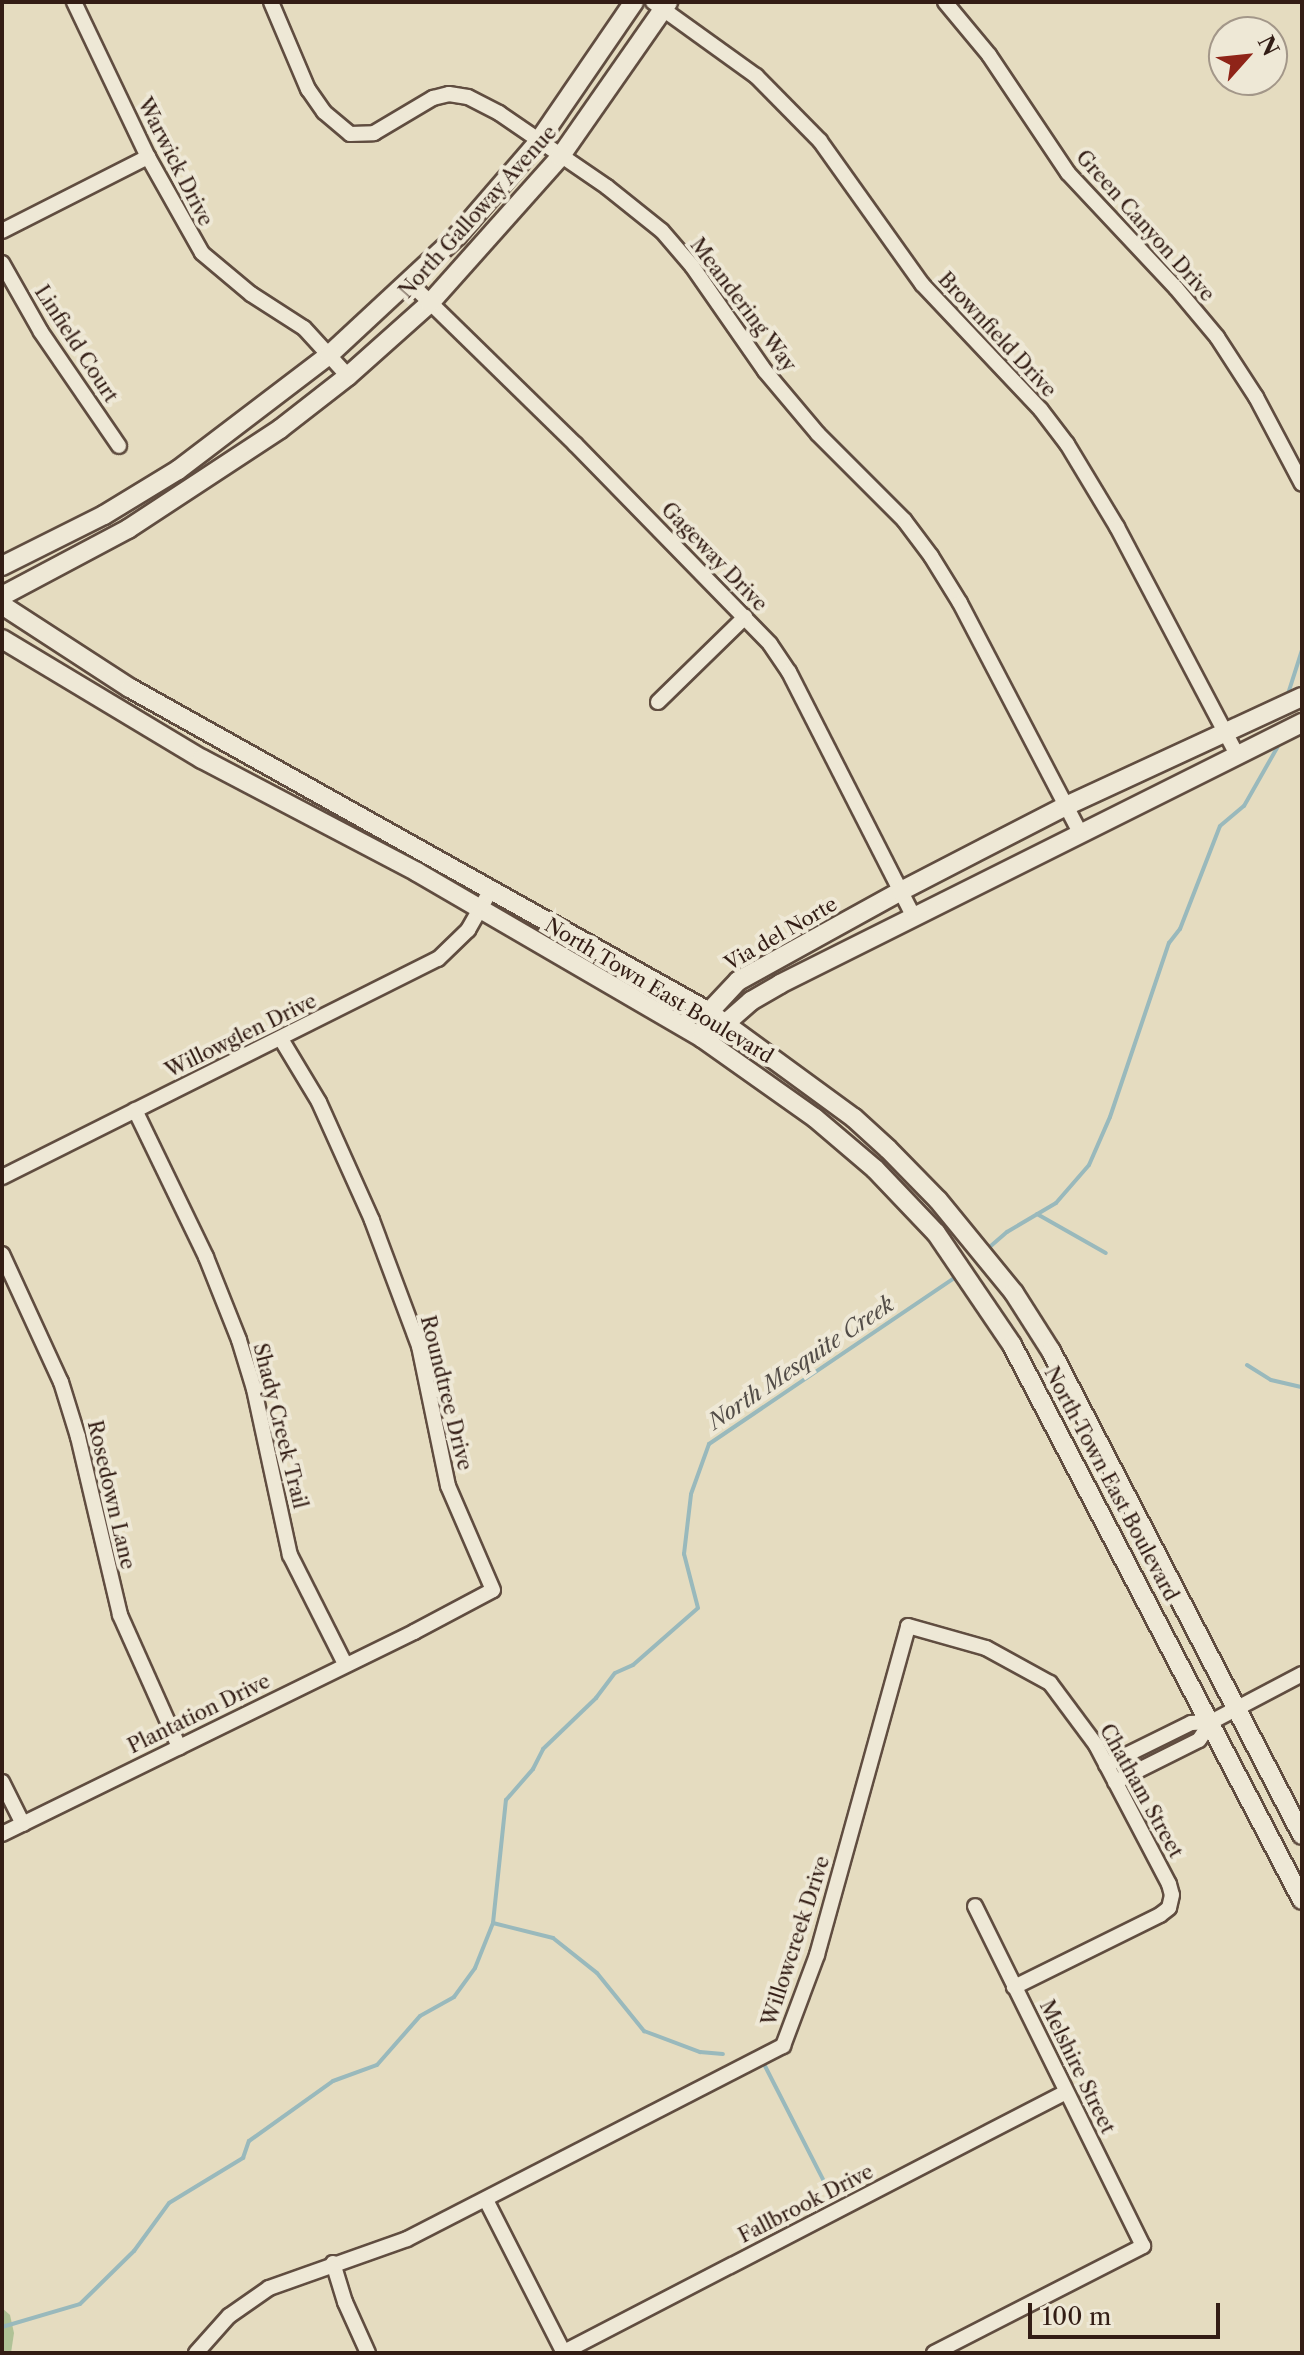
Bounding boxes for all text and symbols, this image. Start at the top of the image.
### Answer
north arrow [1208,16,1288,96]
text: N [1252,31,1284,60]
street label: Warwick Drive [132,94,218,230]
street label: North Galloway Avenue [394,120,562,304]
street label: Green Canyon Drive [1071,145,1219,307]
street label: Meandering Way [685,233,801,377]
street label: Brownfield Drive [933,268,1061,402]
street label: Linfield Court [29,281,123,407]
street label: Gageway Drive [656,497,772,617]
street label: Via del Norte [720,892,842,976]
street label: North Town East Boulevard [540,913,778,1069]
street label: Willowglen Drive [162,989,320,1083]
water label: North Mesquite Creek [703,1291,899,1435]
street label: Roundtree Drive [415,1313,477,1473]
street label: Shady Creek Trail [248,1340,312,1512]
street label: North Town East Boulevard [1039,1362,1183,1606]
street label: Rosedown Lane [82,1418,140,1572]
street label: Plantation Drive [124,1669,274,1759]
street label: Chatham Street [1094,1720,1188,1862]
street label: Willowcreek Drive [757,1853,835,2029]
street label: Melshire Street [1034,1996,1120,2138]
street label: Fallbrook Drive [734,2160,878,2248]
scale bar [1032,2287,1224,2337]
text: 100 m [1042,2302,1111,2331]

